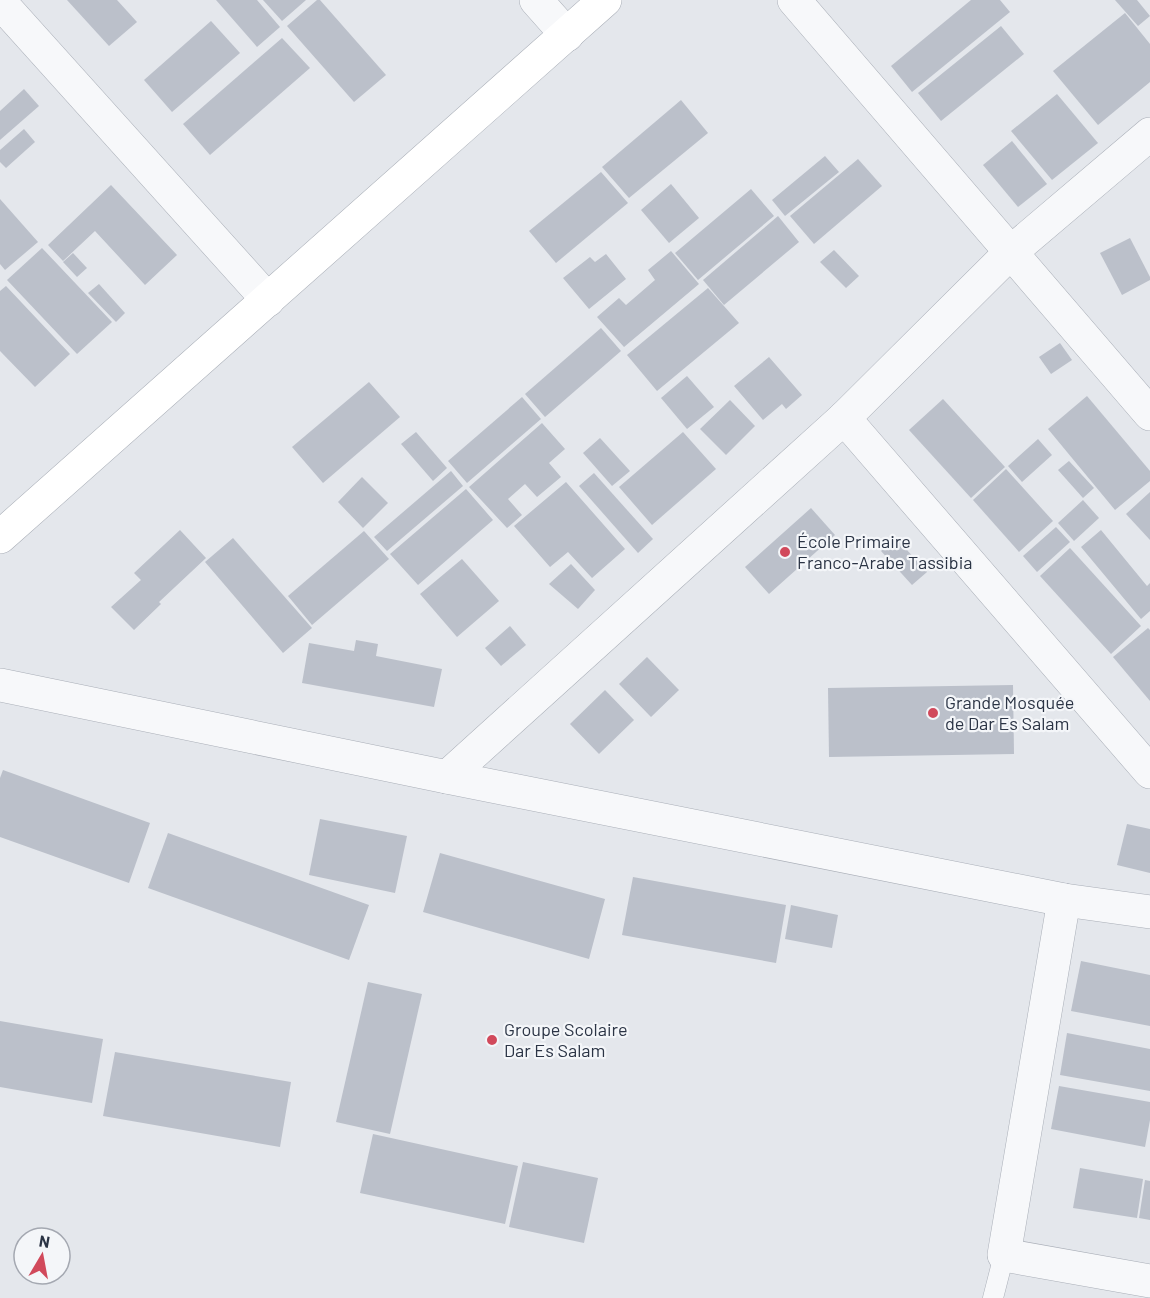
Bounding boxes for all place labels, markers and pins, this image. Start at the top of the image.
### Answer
place label: École Primaire Franco-Arabe Tassibia [797,530,972,573]
marker: École Primaire Franco-Arabe Tassibia [778,545,792,559]
place label: Grande Mosquée de Dar Es Salam [945,691,1074,734]
marker: Grande Mosquée de Dar Es Salam [926,706,940,720]
place label: Groupe Scolaire Dar Es Salam [504,1018,628,1061]
marker: Groupe Scolaire Dar Es Salam [485,1033,499,1047]

